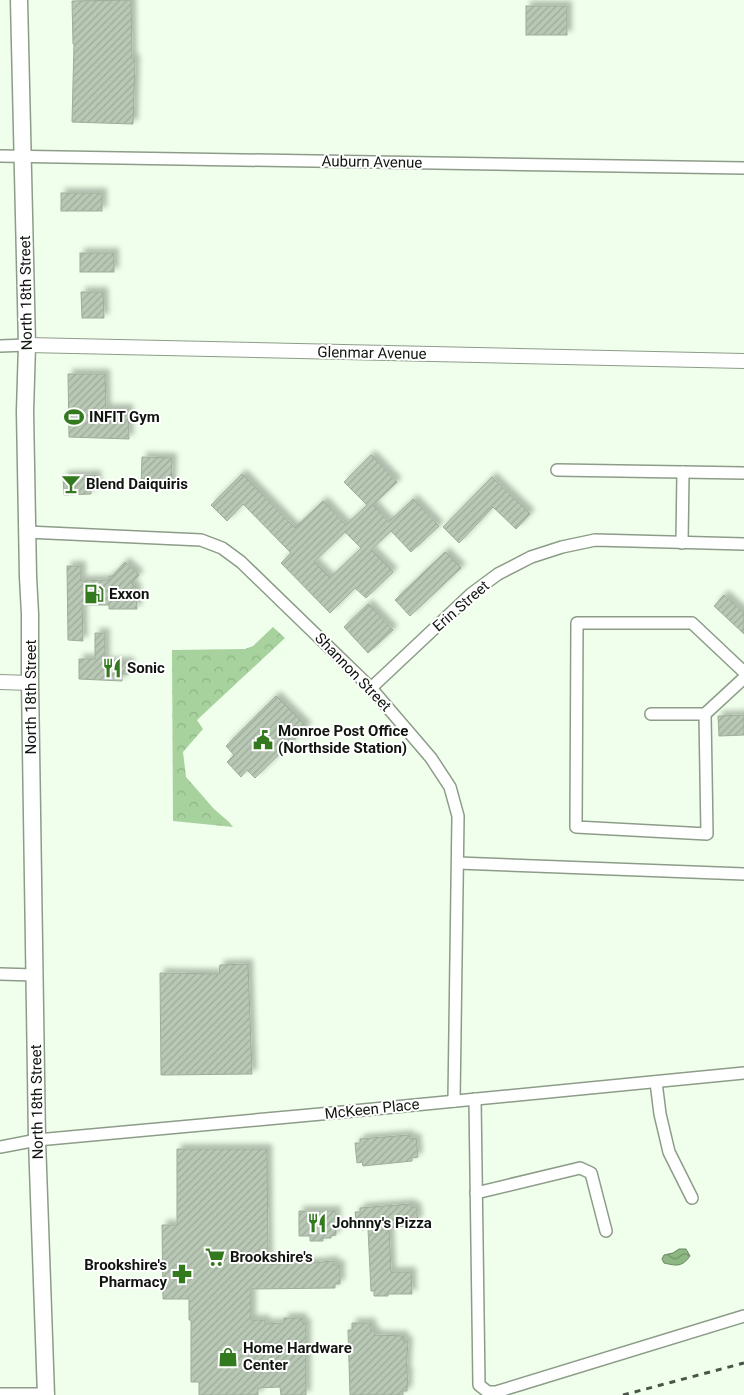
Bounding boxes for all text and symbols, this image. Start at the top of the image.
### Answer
street label: Auburn Avenue [321,152,423,172]
street label: North 18th Street [16,235,36,351]
street label: Glenmar Avenue [317,343,427,363]
sports icon: INFIT Gym [63,406,85,428]
place label: INFIT Gym [89,408,160,426]
bar icon: Blend Daiquiris [60,473,82,495]
place label: Blend Daiquiris [86,475,188,493]
street label: Erin Street [429,577,493,635]
fuel station icon: Exxon [83,583,105,605]
place label: Exxon [109,585,149,603]
street label: Shannon Street [311,629,395,715]
street label: North 18th Street [22,639,40,754]
restaurant icon: Sonic [101,657,123,679]
place label: Sonic [127,659,165,677]
place label: Monroe Post Office (Northside Station) [278,722,408,757]
public building icon: Monroe Post Office (Northside Station) [252,729,274,751]
street label: North 18th Street [27,1044,47,1160]
street label: McKeen Place [324,1095,420,1123]
restaurant icon: Johnny's Pizza [306,1212,328,1234]
place label: Johnny's Pizza [332,1214,432,1232]
supermarket icon: Brookshire's [204,1246,226,1268]
place label: Brookshire's [230,1248,313,1266]
place label: Brookshire's Pharmacy [84,1256,167,1291]
pharmacy icon: Brookshire's Pharmacy [171,1263,193,1285]
place label: Home Hardware Center [243,1339,352,1374]
shop icon: Home Hardware Center [217,1346,239,1368]

